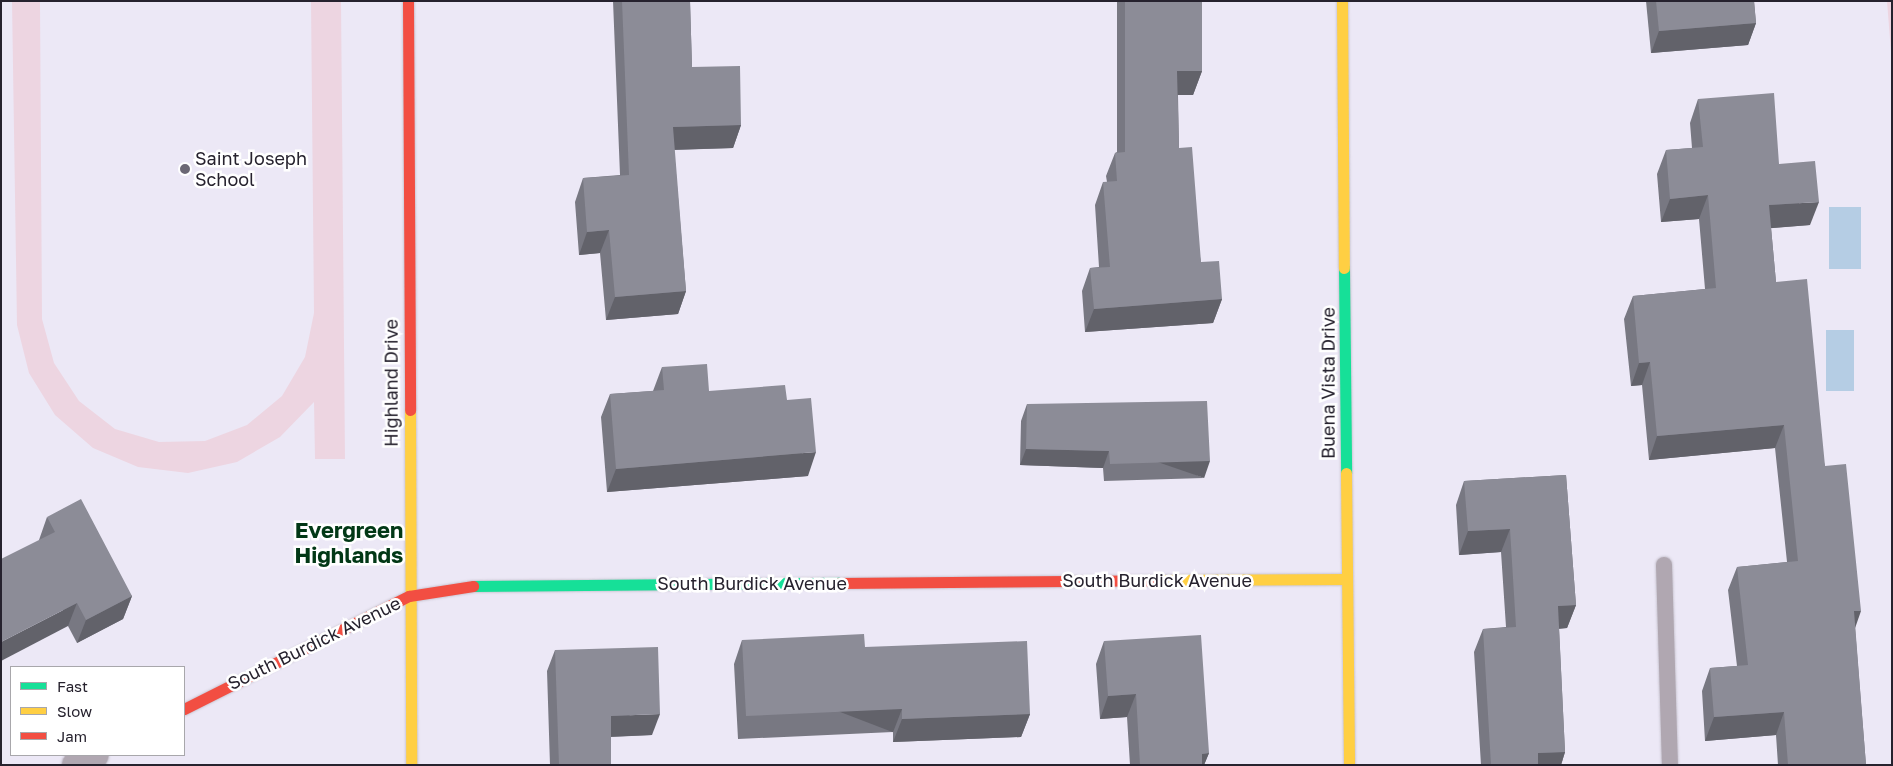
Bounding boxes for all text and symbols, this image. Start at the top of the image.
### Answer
place label: Saint Joseph School [195,148,307,190]
marker: Saint Joseph School [179,163,191,175]
street label: Buena Vista Drive [1317,307,1339,459]
street label: Highland Drive [380,319,402,447]
district label: Evergreen Highlands [295,516,403,568]
street label: South Burdick Avenue [1062,569,1252,591]
street label: South Burdick Avenue [657,572,847,594]
street label: South Burdick Avenue [224,592,404,694]
legend [10,666,185,756]
text: Fast [57,677,88,695]
text: Slow [57,702,92,720]
text: Jam [57,727,87,745]

